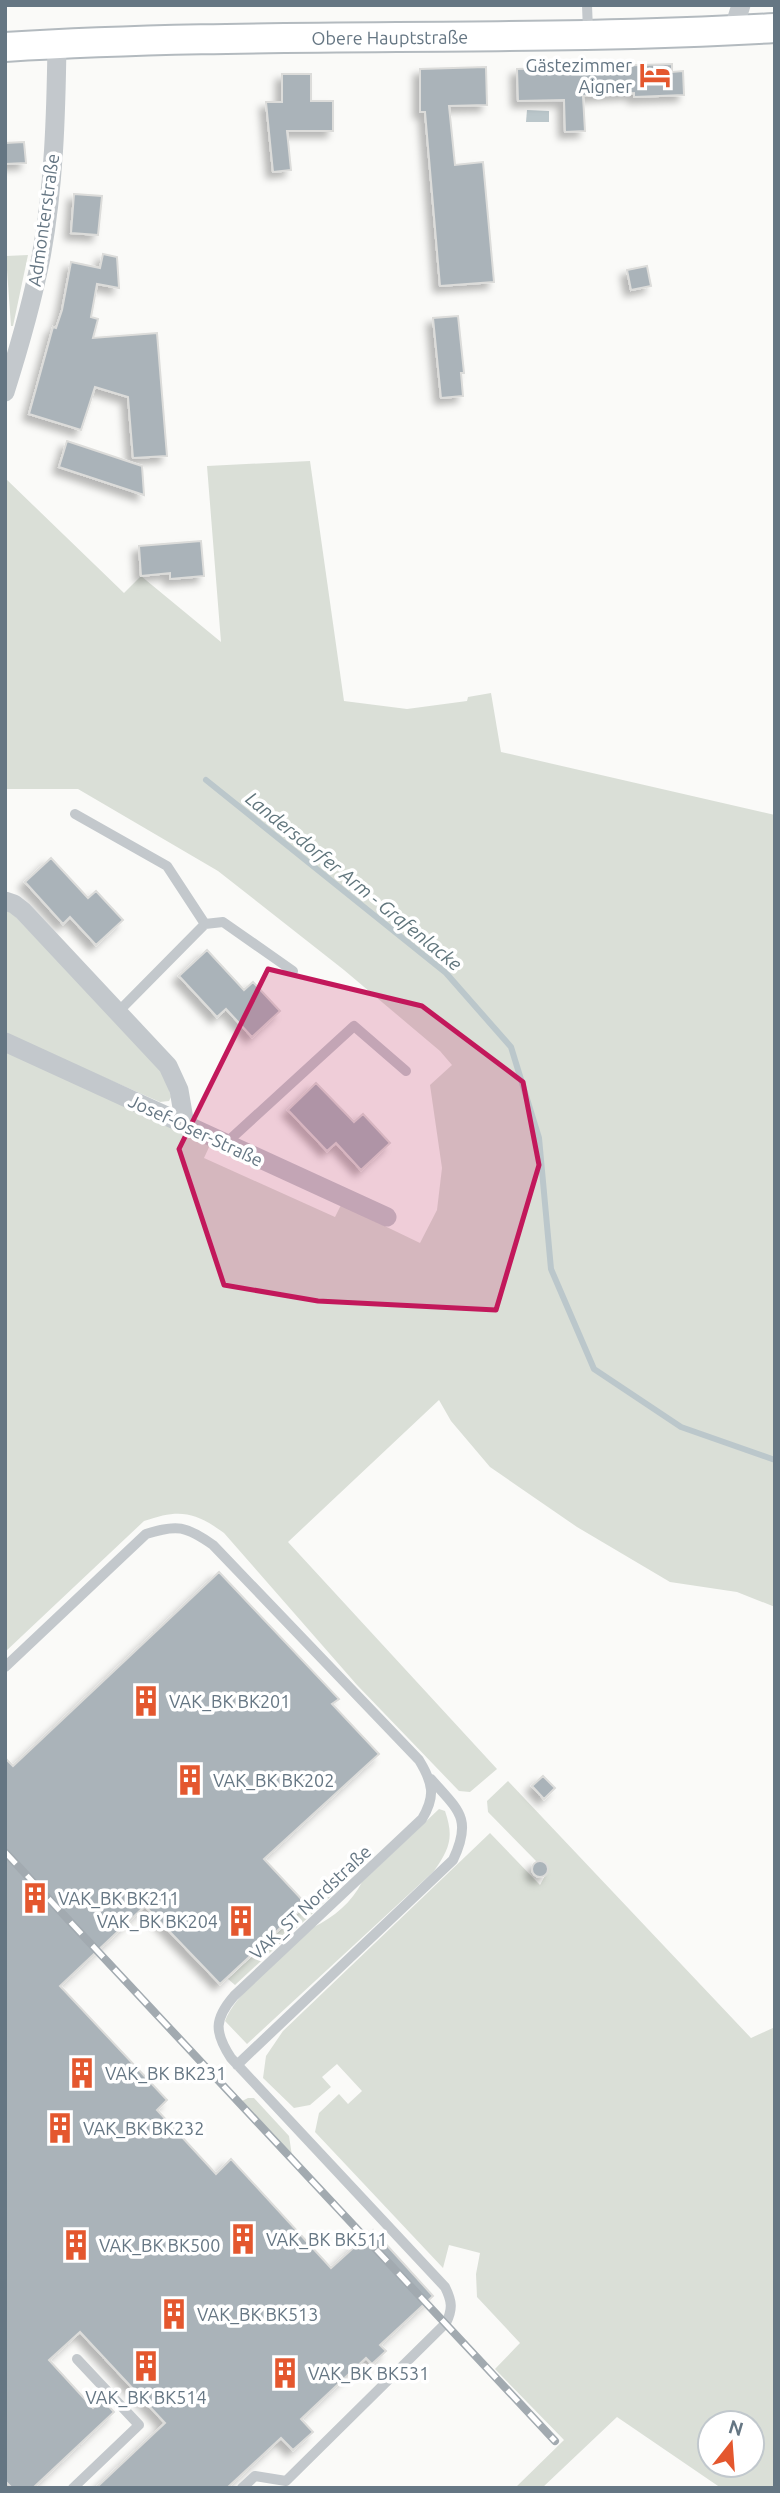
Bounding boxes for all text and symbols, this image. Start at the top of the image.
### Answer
street label: Obere Hauptstraße [311,27,468,48]
place label: Gästezimmer Aigner [526,55,632,96]
hotel icon: Gästezimmer Aigner [638,58,672,92]
street label: Admonterstraße [24,152,62,288]
water label: Landersdorfer Arm - Grafenlacke [242,787,467,975]
street label: Josef-Oser-Straße [126,1090,266,1170]
building icon: VAK_BK BK201 [129,1684,163,1718]
place label: VAK_BK BK201 [169,1691,290,1712]
building icon: VAK_BK BK202 [173,1763,207,1797]
place label: VAK_BK BK202 [213,1770,334,1791]
street label: VAK_ST Nordstraße [245,1841,375,1964]
building icon: VAK_BK BK211 [18,1881,52,1915]
place label: VAK_BK BK211 [58,1888,179,1909]
building icon: VAK_BK BK204 [224,1904,258,1938]
place label: VAK_BK BK204 [97,1911,218,1932]
building icon: VAK_BK BK231 [65,2056,99,2090]
place label: VAK_BK BK231 [105,2063,226,2084]
building icon: VAK_BK BK232 [43,2111,77,2145]
place label: VAK_BK BK232 [83,2118,204,2139]
building icon: VAK_BK BK511 [226,2222,260,2256]
building icon: VAK_BK BK500 [59,2228,93,2262]
place label: VAK_BK BK511 [266,2229,387,2250]
place label: VAK_BK BK500 [99,2235,220,2256]
building icon: VAK_BK BK513 [157,2297,191,2331]
place label: VAK_BK BK513 [197,2304,318,2325]
building icon: VAK_BK BK514 [129,2349,163,2383]
building icon: VAK_BK BK531 [268,2356,302,2390]
place label: VAK_BK BK531 [308,2363,429,2384]
place label: VAK_BK BK514 [85,2387,207,2408]
north arrow [696,2409,766,2479]
text: N [726,2415,746,2440]

